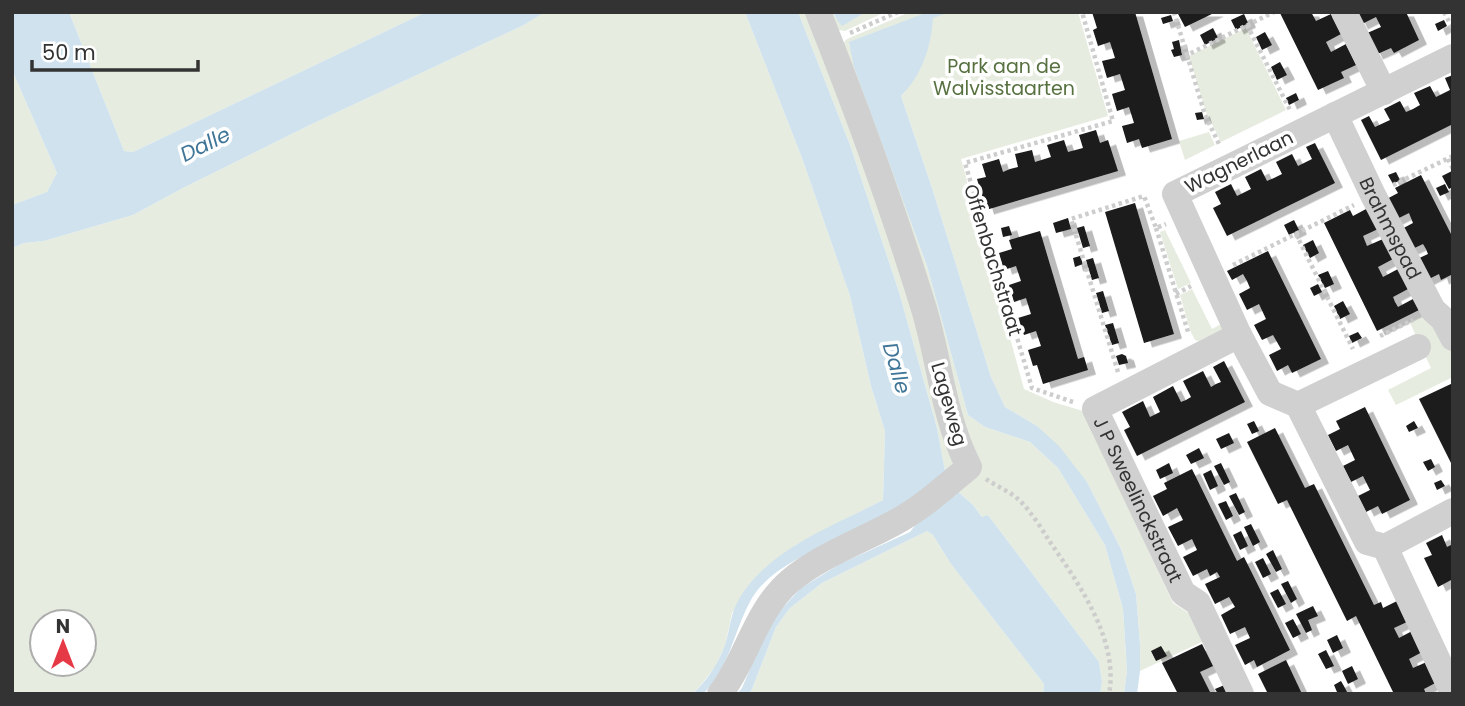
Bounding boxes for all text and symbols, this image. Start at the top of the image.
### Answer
scale bar [32,28,198,72]
text: 50 m [42,38,96,67]
park label: Park aan de Walvisstaarten [933,53,1075,102]
water label: Dalle [175,119,235,169]
street label: Wagnerlaan [1180,124,1298,200]
street label: Brahmspad [1353,173,1428,284]
street label: Offenbachstraat [957,181,1029,339]
water label: Dalle [876,339,918,397]
street label: Lageweg [924,359,974,449]
street label: J P Sweelinckstraat [1087,412,1189,587]
north arrow [28,608,98,678]
text: N [56,613,70,640]

